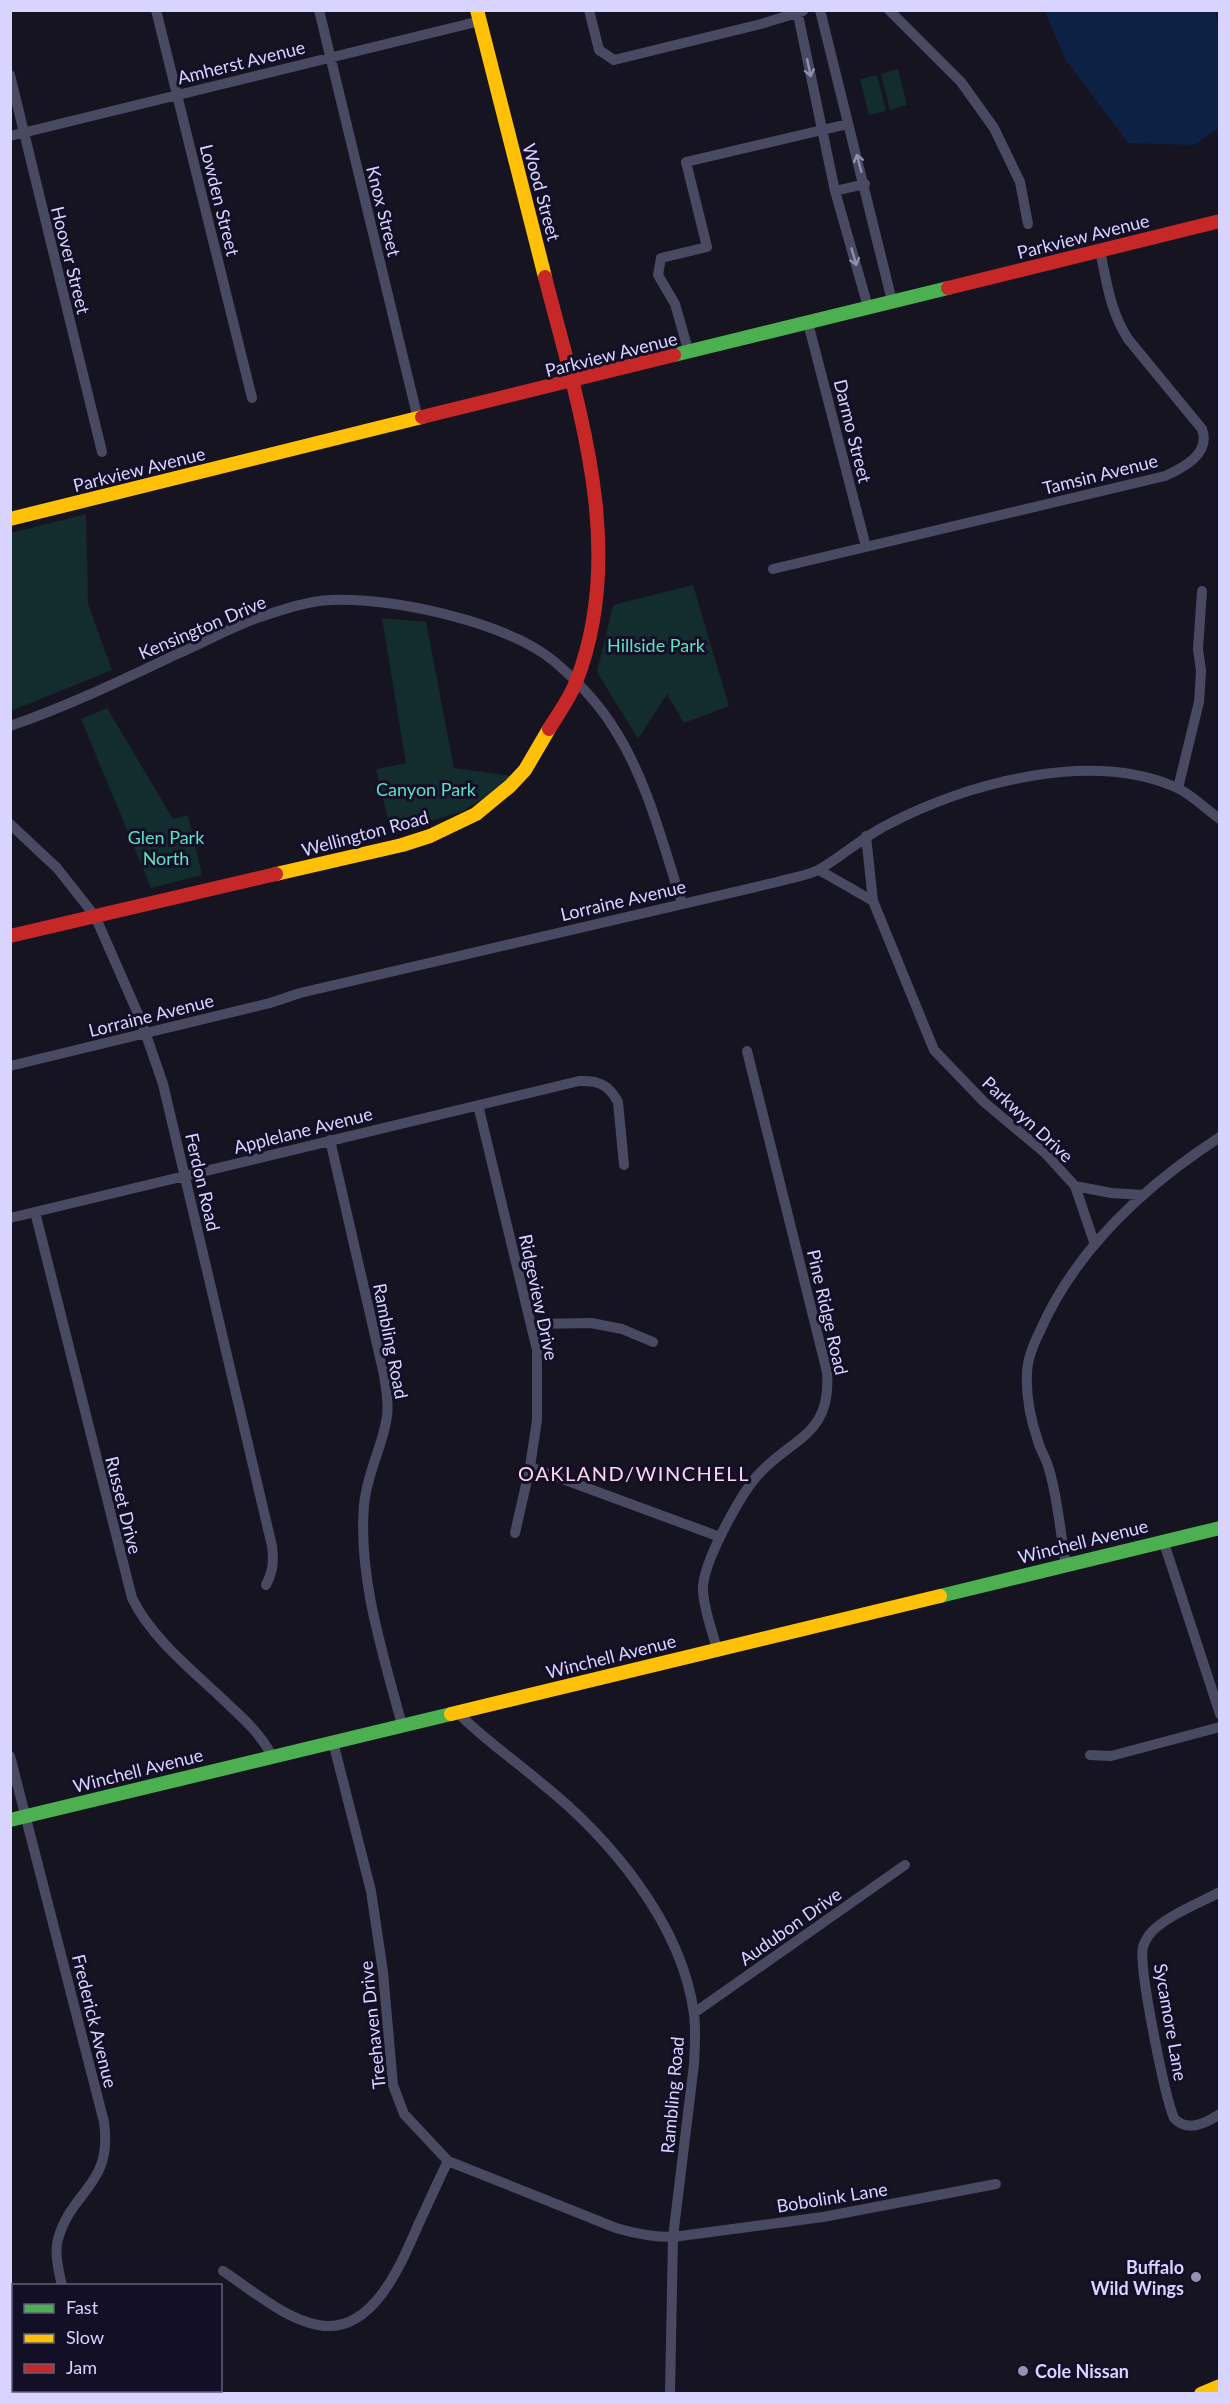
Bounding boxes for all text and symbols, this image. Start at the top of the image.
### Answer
street label: Amherst Avenue [175,35,307,89]
one-way arrow [804,57,815,77]
street label: Wood Street [518,141,566,244]
street label: Lowden Street [196,142,245,259]
one-way arrow [853,154,864,173]
street label: Knox Street [362,163,406,259]
street label: Hoover Street [47,204,95,317]
street label: Parkview Avenue [1015,209,1151,263]
one-way arrow [849,248,860,267]
street label: Parkview Avenue [543,327,679,381]
street label: Darmo Street [830,377,877,486]
street label: Parkview Avenue [71,442,207,496]
street label: Tamsin Avenue [1040,449,1160,499]
street label: Kensington Drive [135,590,269,664]
park label: Hillside Park [607,634,706,656]
park label: Canyon Park [376,778,477,800]
street label: Wellington Road [299,805,431,861]
park label: Glen Park North [128,826,205,869]
street label: Lorraine Avenue [558,875,688,925]
street label: Lorraine Avenue [86,989,216,1041]
street label: Parkwyn Drive [978,1071,1078,1167]
street label: Applelane Avenue [231,1102,375,1158]
street label: Ferdon Road [181,1131,225,1233]
street label: Ridgeview Drive [515,1232,563,1362]
street label: Pine Ridge Road [803,1247,853,1377]
street label: Rambling Road [369,1281,413,1401]
street label: Russet Drive [101,1454,147,1556]
district label: OAKLAND/WINCHELL [518,1461,750,1485]
street label: Winchell Avenue [1016,1514,1150,1568]
street label: Winchell Avenue [544,1629,678,1683]
street label: Winchell Avenue [71,1743,205,1797]
street label: Audubon Drive [735,1883,845,1969]
street label: Frederick Avenue [68,1952,122,2090]
street label: Treehaven Drive [354,1960,390,2090]
street label: Sycamore Lane [1150,1962,1192,2082]
street label: Rambling Road [656,2036,688,2154]
street label: Bobolink Lane [775,2177,889,2217]
place label: Buffalo Wild Wings [1091,2256,1184,2299]
marker: Buffalo Wild Wings [1189,2270,1203,2284]
legend [12,2284,222,2392]
text: Fast [66,2296,99,2318]
text: Slow [66,2326,104,2348]
text: Jam [66,2356,97,2378]
place label: Cole Nissan [1035,2360,1129,2382]
marker: Cole Nissan [1016,2364,1030,2378]

